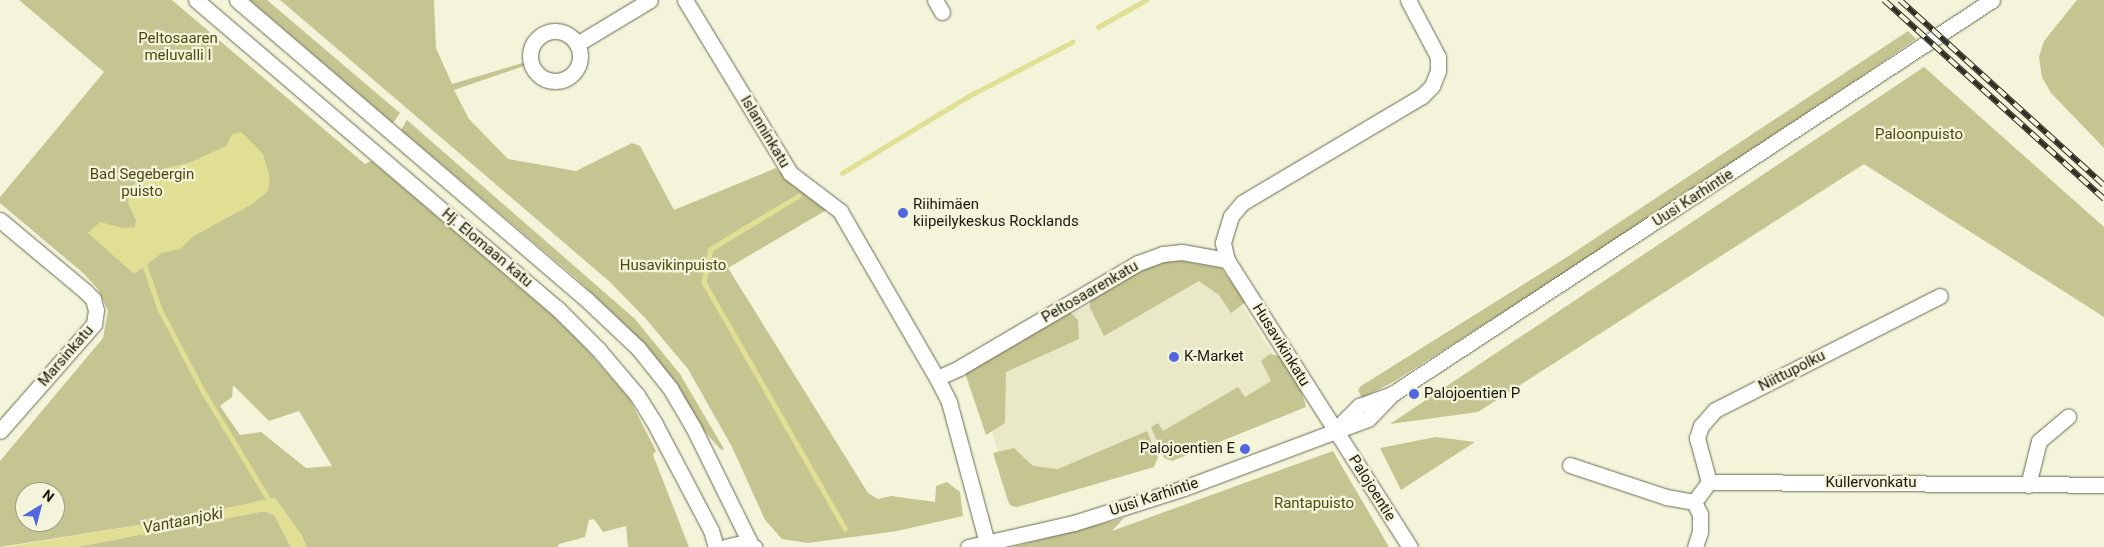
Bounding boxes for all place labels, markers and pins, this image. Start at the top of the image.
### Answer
place label: Riihimäen kiipeilykeskus Rocklands [913,195,1079,230]
marker: Riihimäen kiipeilykeskus Rocklands [897,207,909,219]
place label: K-Market [1184,348,1244,366]
marker: K-Market [1168,351,1180,363]
place label: Palojoentien P [1424,385,1520,403]
marker: Palojoentien P [1408,388,1420,400]
place label: Palojoentien E [1140,440,1235,458]
marker: Palojoentien E [1239,443,1251,455]

